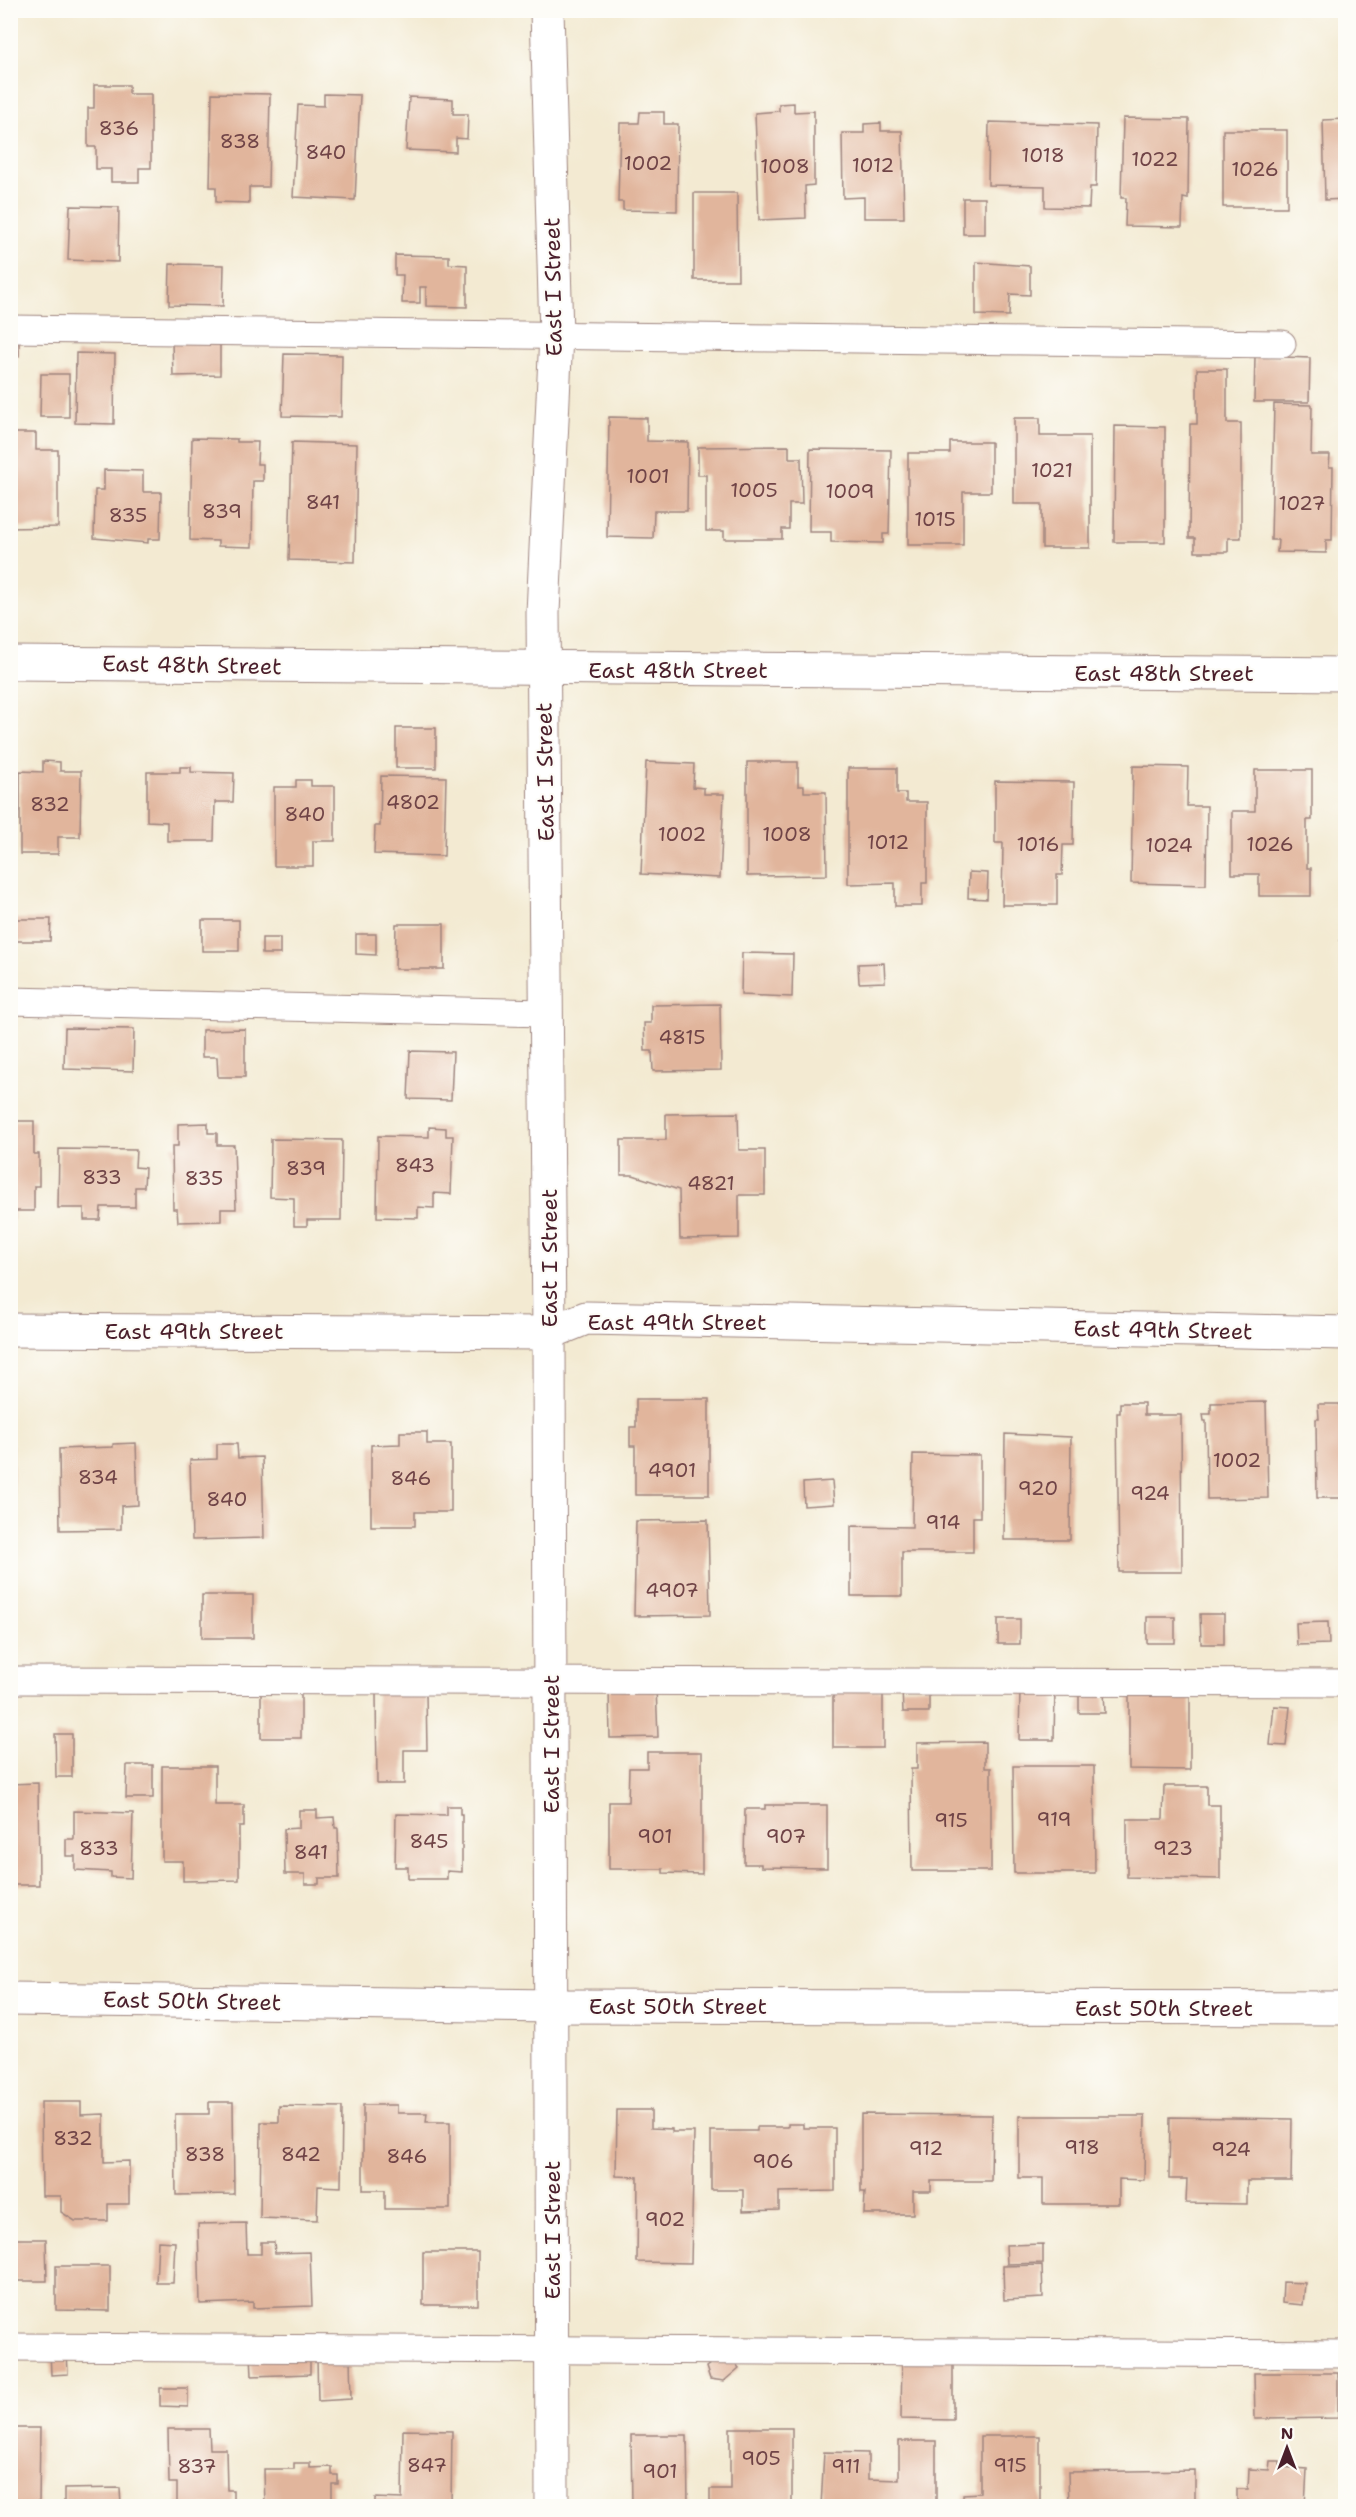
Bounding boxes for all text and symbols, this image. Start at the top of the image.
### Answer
house number: 836 [99,115,139,141]
house number: 838 [220,128,260,154]
house number: 840 [305,139,347,165]
house number: 1018 [1021,142,1065,168]
house number: 1022 [1131,146,1179,172]
house number: 1002 [624,150,672,176]
house number: 1012 [852,152,894,178]
house number: 1008 [760,153,810,179]
house number: 1026 [1231,156,1279,182]
street label: East I Street [537,217,569,357]
house number: 1021 [1031,457,1073,483]
house number: 1001 [626,463,670,489]
house number: 1005 [730,477,778,503]
house number: 1009 [825,478,875,504]
house number: 841 [306,489,340,515]
house number: 1027 [1278,490,1326,516]
house number: 839 [202,498,242,524]
house number: 835 [109,502,147,528]
house number: 1015 [914,506,956,532]
street label: East 48th Street [102,649,282,681]
street label: East 48th Street [588,656,768,685]
street label: East 48th Street [1074,659,1254,688]
street label: East I Street [529,702,561,842]
house number: 4802 [386,789,440,815]
house number: 832 [30,791,70,817]
house number: 840 [284,801,326,827]
house number: 1002 [658,821,706,847]
house number: 1008 [762,821,812,847]
house number: 1012 [867,829,909,855]
house number: 1016 [1017,831,1059,857]
house number: 1026 [1246,831,1294,857]
house number: 1024 [1145,832,1193,858]
house number: 4815 [659,1024,706,1050]
house number: 843 [395,1152,435,1178]
house number: 839 [286,1155,326,1181]
house number: 833 [82,1164,122,1190]
house number: 835 [185,1165,223,1191]
house number: 4821 [687,1170,735,1196]
street label: East I Street [535,1189,564,1327]
street label: East 49th Street [587,1308,767,1337]
street label: East 49th Street [1073,1314,1253,1346]
street label: East 49th Street [104,1317,284,1346]
house number: 1002 [1213,1447,1261,1473]
house number: 4901 [648,1457,696,1483]
house number: 834 [78,1464,118,1490]
house number: 846 [391,1465,431,1491]
house number: 920 [1018,1475,1058,1501]
house number: 924 [1130,1480,1170,1506]
house number: 840 [206,1486,248,1512]
house number: 914 [926,1509,960,1535]
house number: 4907 [645,1577,699,1603]
street label: East I Street [537,1675,566,1813]
house number: 919 [1037,1806,1071,1832]
house number: 915 [934,1807,968,1833]
house number: 901 [637,1823,673,1849]
house number: 907 [766,1823,806,1849]
house number: 845 [410,1828,448,1854]
house number: 833 [79,1835,119,1861]
house number: 923 [1153,1835,1193,1861]
house number: 841 [294,1839,328,1865]
street label: East 50th Street [103,1985,281,2017]
street label: East 50th Street [589,1992,767,2021]
street label: East 50th Street [1075,1994,1253,2023]
house number: 832 [53,2125,93,2151]
house number: 918 [1064,2134,1100,2160]
house number: 912 [909,2135,943,2161]
house number: 924 [1211,2136,1251,2162]
house number: 838 [185,2141,225,2167]
house number: 842 [281,2141,321,2167]
house number: 846 [387,2143,427,2169]
house number: 906 [752,2148,794,2174]
street label: East I Street [538,2161,567,2299]
house number: 902 [645,2206,685,2232]
north arrow [1257,2418,1317,2478]
text: N [1281,2423,1293,2444]
house number: 905 [741,2445,781,2471]
house number: 847 [407,2452,447,2478]
house number: 915 [993,2452,1027,2478]
house number: 837 [177,2453,217,2479]
house number: 911 [831,2453,861,2479]
house number: 901 [642,2458,678,2484]

